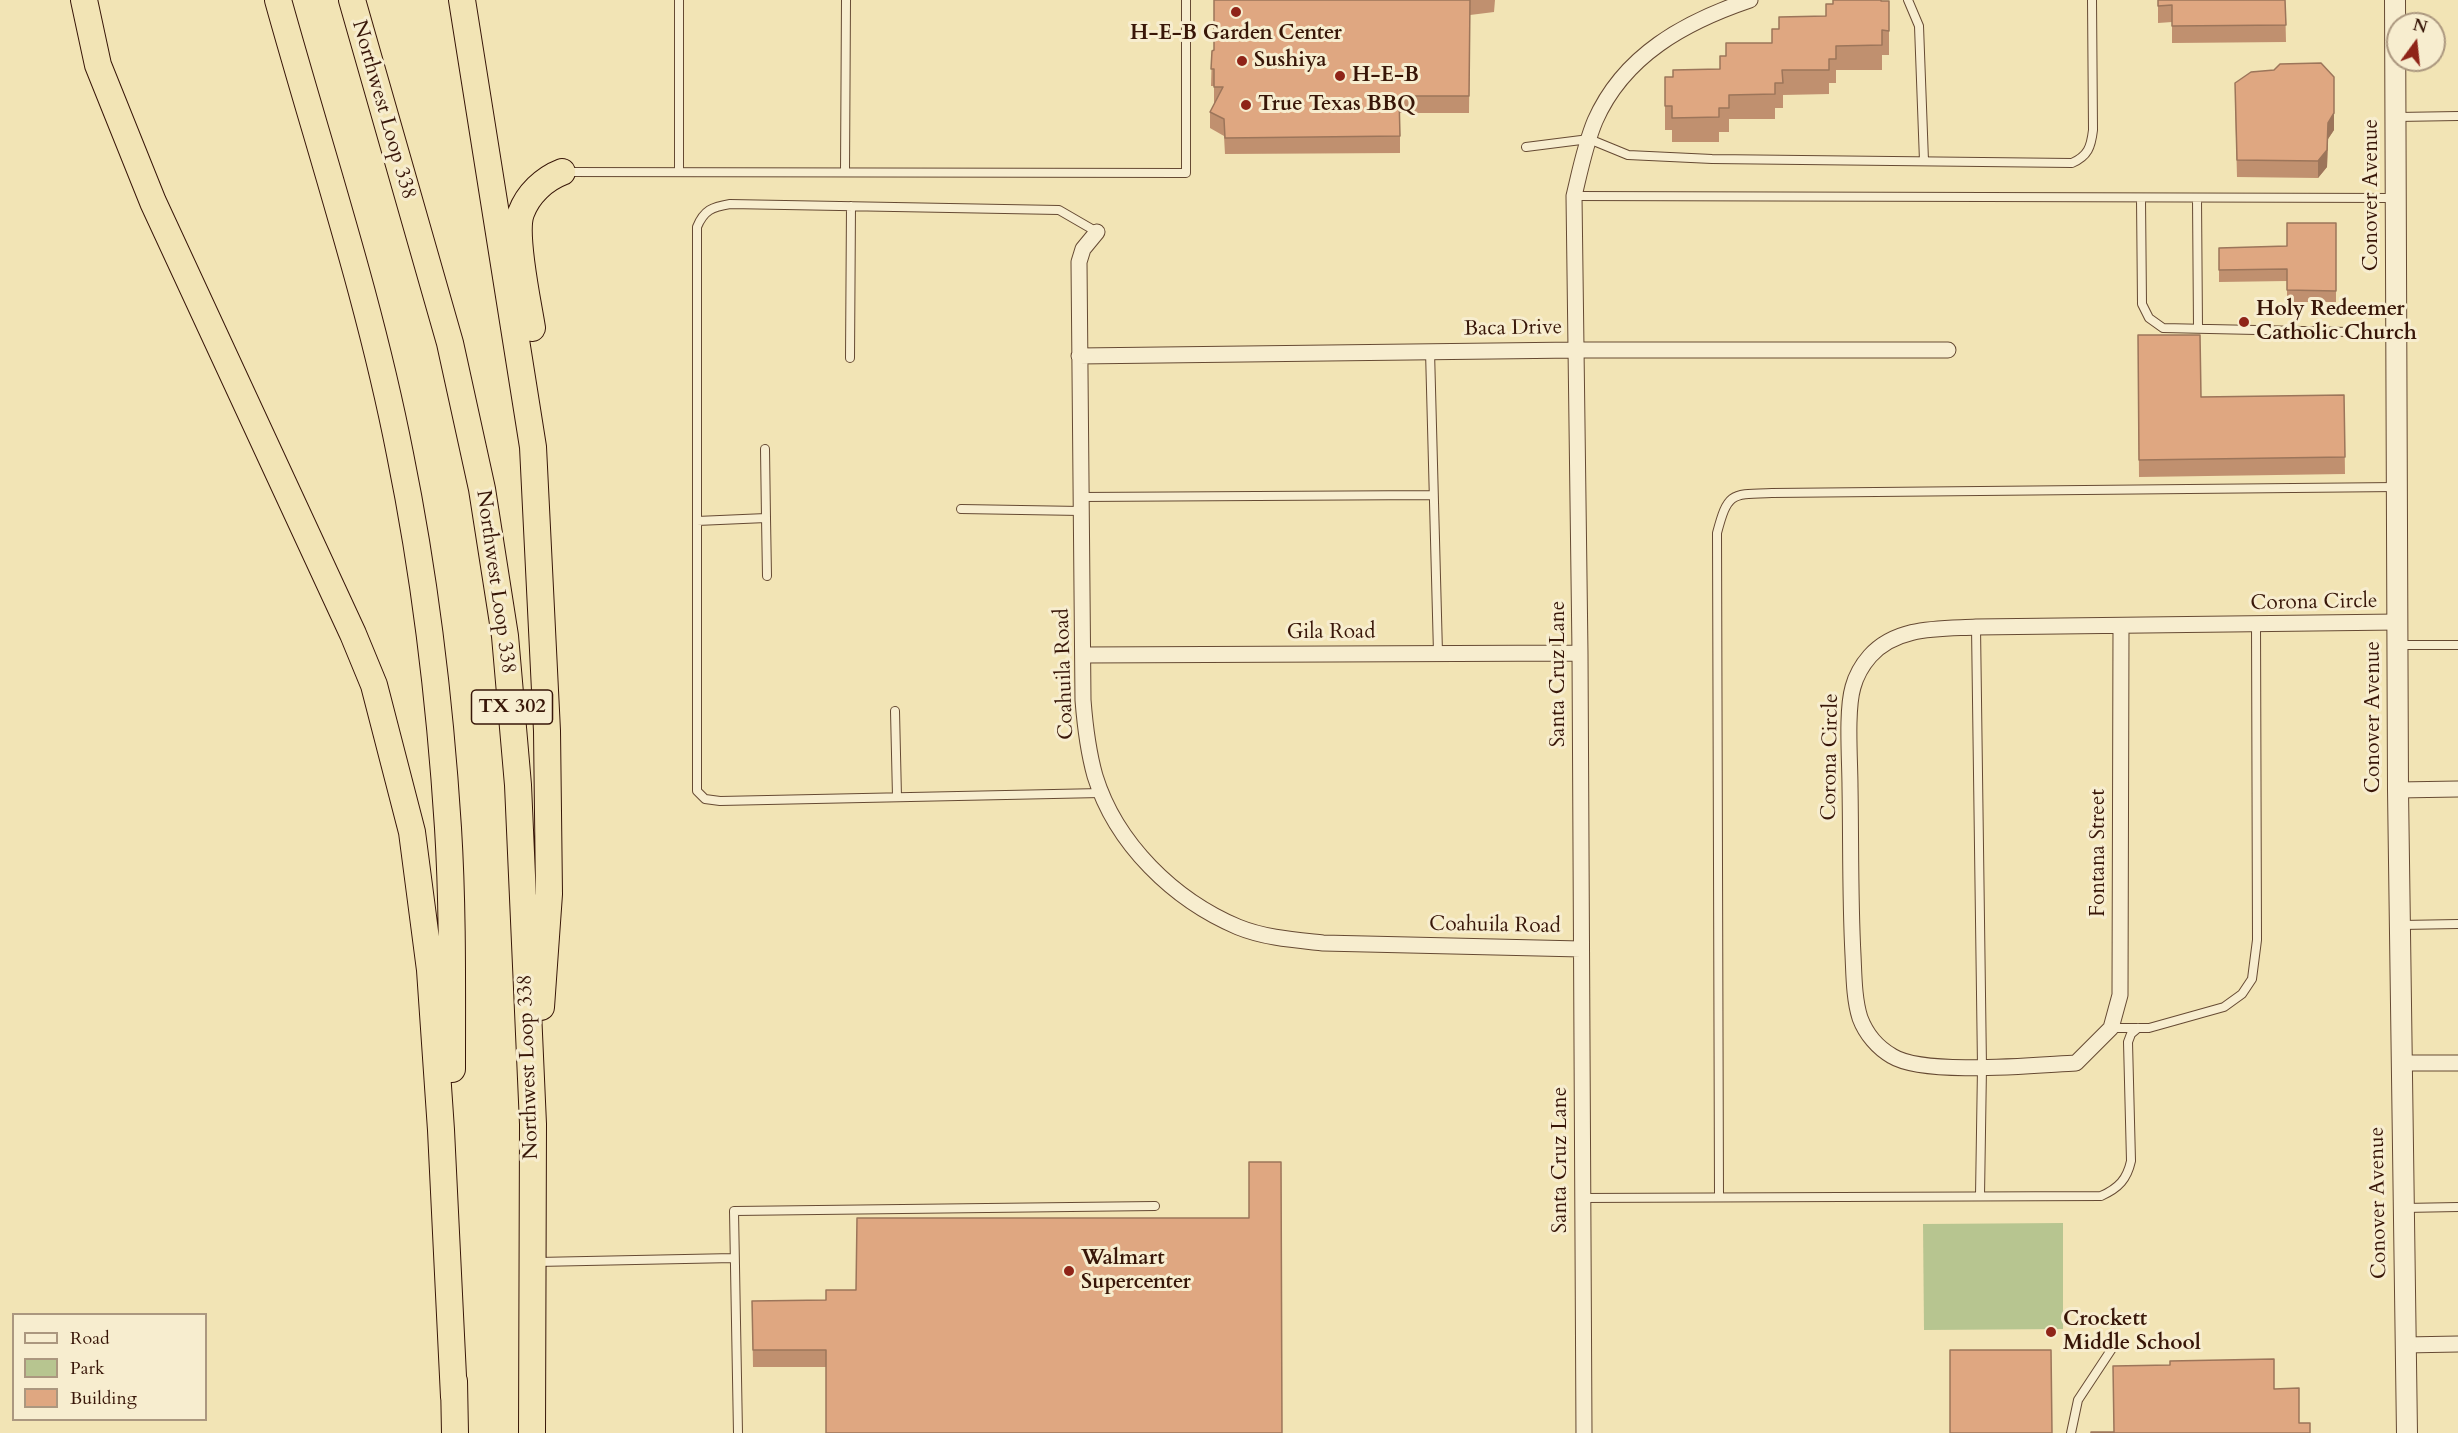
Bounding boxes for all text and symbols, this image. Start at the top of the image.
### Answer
marker: H-E-B Garden Center [1229,5,1243,19]
north arrow [2386,12,2446,72]
text: N [2411,14,2430,39]
street label: Northwest Loop 338 [345,17,421,203]
place label: H-E-B Garden Center [1130,21,1342,47]
place label: Sushiya [1254,48,1327,74]
marker: Sushiya [1235,54,1249,68]
place label: H-E-B [1352,63,1419,89]
marker: H-E-B [1333,69,1347,83]
place label: True Texas BBQ [1258,92,1416,118]
marker: True Texas BBQ [1239,98,1253,112]
street label: Conover Avenue [2359,119,2385,271]
place label: Holy Redeemer Catholic Church [2256,297,2417,347]
marker: Holy Redeemer Catholic Church [2237,315,2251,329]
street label: Baca Drive [1464,316,1562,342]
street label: Northwest Loop 338 [470,489,520,675]
street label: Corona Circle [2250,589,2378,617]
street label: Santa Cruz Lane [1546,601,1572,747]
street label: Coahuila Road [1050,608,1080,740]
street label: Gila Road [1287,620,1375,646]
street label: Conover Avenue [2361,641,2387,793]
road number: TX 302 [472,690,552,724]
street label: Corona Circle [1817,693,1845,821]
street label: Fontana Street [2086,789,2112,917]
street label: Coahuila Road [1429,912,1561,940]
street label: Northwest Loop 338 [513,974,545,1160]
street label: Santa Cruz Lane [1548,1087,1574,1233]
street label: Conover Avenue [2365,1127,2393,1279]
place label: Walmart Supercenter [1081,1246,1191,1296]
marker: Walmart Supercenter [1062,1264,1076,1278]
place label: Crockett Middle School [2063,1307,2201,1357]
legend [12,1313,207,1421]
marker: Crockett Middle School [2044,1325,2058,1339]
text: Road [70,1326,110,1351]
text: Park [70,1356,105,1381]
text: Building [70,1386,137,1411]

